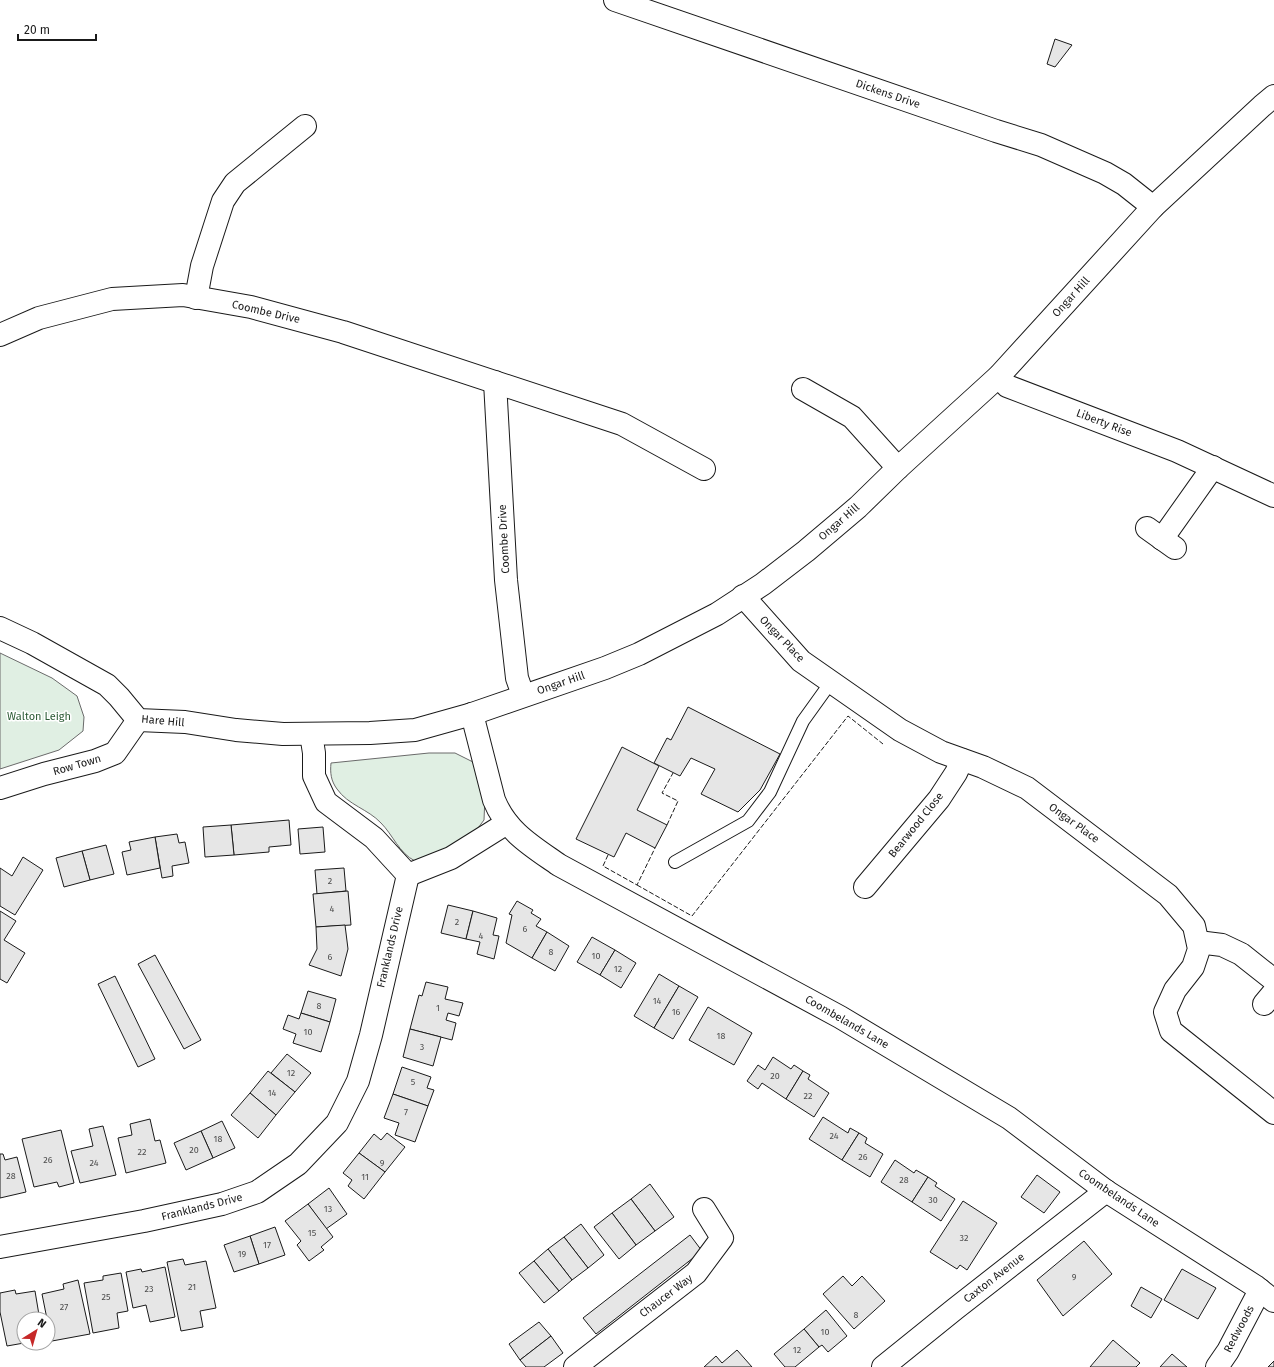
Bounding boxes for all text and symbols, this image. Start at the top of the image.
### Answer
scale bar [18,16,96,42]
text: 20 m [24,23,50,37]
street label: Dickens Drive [854,77,922,111]
street label: Ongar Hill [1050,274,1092,320]
street label: Coombe Drive [231,298,301,326]
street label: Liberty Rise [1074,406,1134,440]
street label: Ongar Hill [816,501,862,543]
street label: Coombe Drive [496,504,512,574]
street label: Ongar Place [757,613,807,665]
street label: Ongar Hill [535,669,587,697]
park label: Walton Leigh [7,710,71,723]
street label: Hare Hill [141,713,185,729]
street label: Row Town [51,752,103,778]
street label: Bearwood Close [886,790,946,860]
street label: Ongar Place [1046,800,1102,846]
house number: 2 [328,876,332,886]
house number: 4 [330,904,335,914]
street label: Franklands Drive [374,905,406,989]
house number: 2 [455,917,459,927]
house number: 6 [523,924,528,934]
house number: 4 [479,931,484,941]
house number: 8 [549,947,554,957]
house number: 10 [592,951,600,961]
house number: 6 [328,952,333,962]
house number: 12 [614,964,622,974]
street label: Coombelands Lane [803,993,891,1051]
house number: 14 [653,996,662,1006]
house number: 8 [317,1001,322,1011]
house number: 1 [436,1003,440,1013]
house number: 16 [672,1007,681,1017]
house number: 10 [304,1027,312,1037]
house number: 18 [717,1031,725,1041]
house number: 3 [420,1042,424,1052]
house number: 12 [287,1068,295,1078]
house number: 20 [770,1071,780,1081]
house number: 5 [411,1077,416,1087]
house number: 14 [268,1088,277,1098]
house number: 22 [804,1091,812,1101]
house number: 7 [404,1107,408,1117]
house number: 24 [829,1131,839,1141]
house number: 18 [214,1134,222,1144]
house number: 20 [189,1145,199,1155]
house number: 22 [138,1147,146,1157]
house number: 26 [858,1152,868,1162]
house number: 26 [43,1155,53,1165]
house number: 24 [89,1158,99,1168]
house number: 9 [380,1158,385,1168]
street label: Coombelands Lane [1076,1166,1162,1230]
house number: 28 [6,1171,16,1181]
house number: 11 [361,1172,369,1182]
house number: 28 [899,1175,909,1185]
street label: Franklands Drive [160,1191,244,1223]
house number: 30 [928,1195,938,1205]
house number: 13 [324,1204,332,1214]
house number: 15 [308,1228,317,1238]
house number: 32 [960,1233,968,1243]
house number: 17 [263,1240,271,1250]
house number: 19 [238,1249,247,1259]
street label: Caxton Avenue [961,1250,1027,1306]
street label: Chaucer Way [637,1271,696,1320]
house number: 9 [1072,1272,1077,1282]
house number: 21 [188,1282,196,1292]
house number: 23 [145,1284,153,1294]
house number: 25 [102,1292,111,1302]
house number: 27 [60,1302,68,1312]
street label: Redwoods [1221,1303,1257,1355]
house number: 8 [854,1310,859,1320]
north arrow [16,1311,56,1351]
text: N [35,1316,49,1331]
house number: 10 [821,1327,829,1337]
house number: 12 [793,1345,801,1355]

